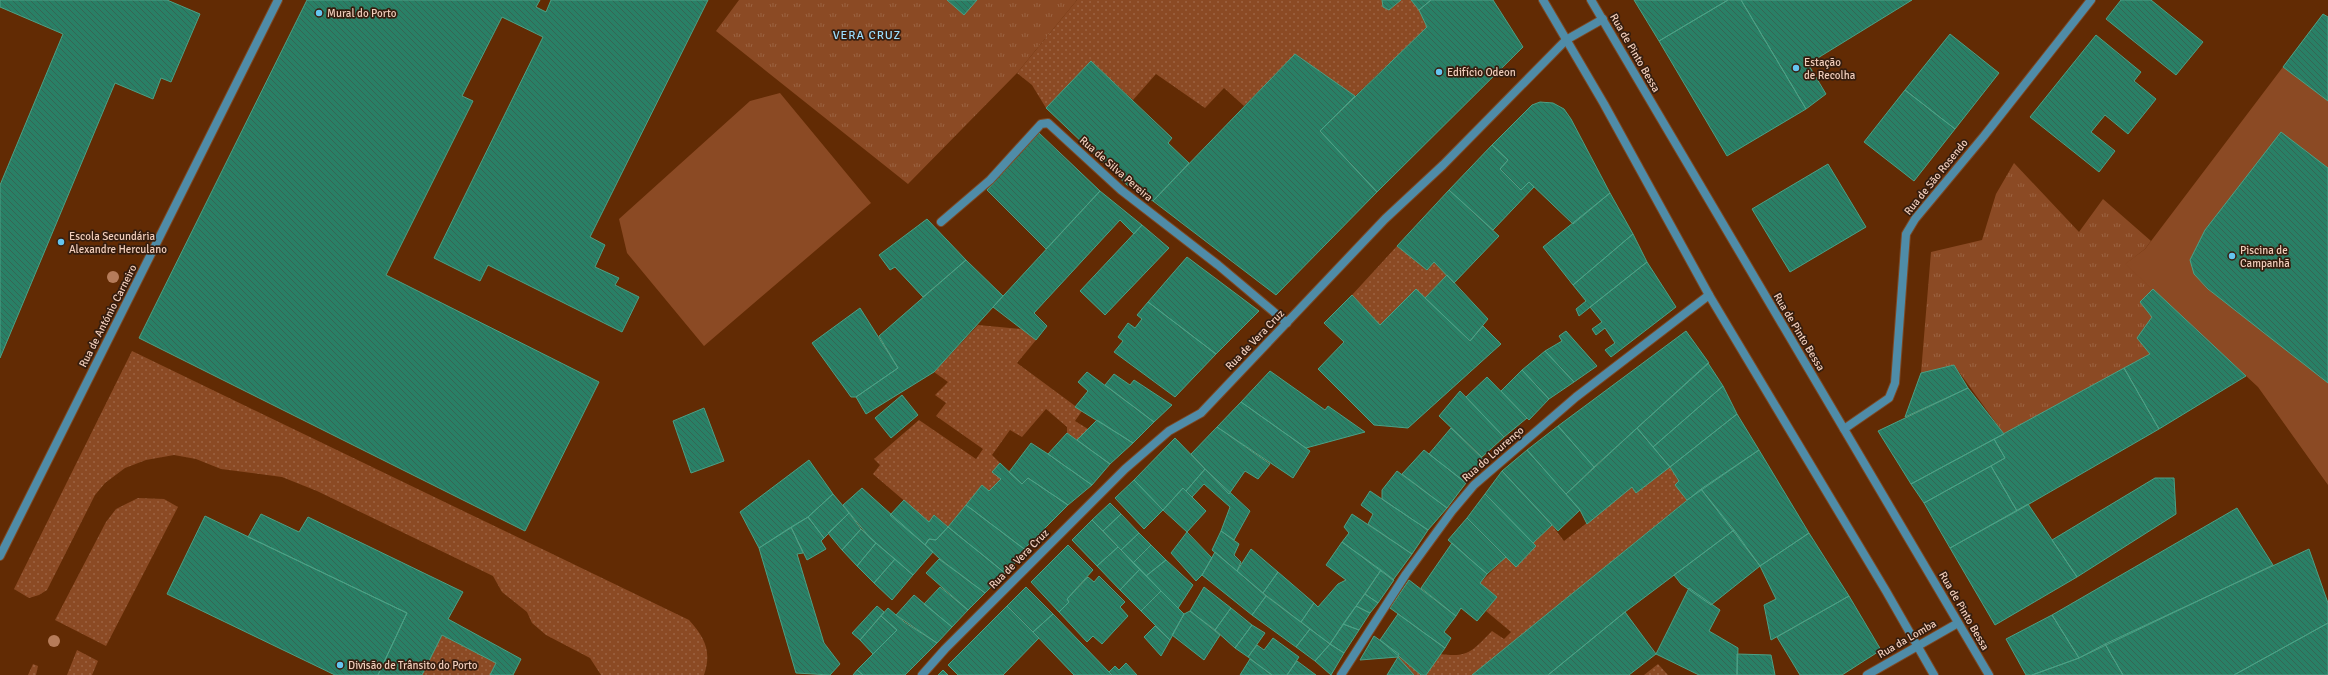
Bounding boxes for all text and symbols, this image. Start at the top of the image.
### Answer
place label: Mural do Porto [327,7,397,20]
marker: Mural do Porto [314,8,324,18]
street label: Rua de Pinto Bessa [1607,11,1663,95]
district label: VERA CRUZ [833,28,901,43]
place label: Estação de Recolha [1804,56,1856,82]
marker: Estação de Recolha [1791,63,1801,73]
place label: Edifício Odeon [1447,66,1516,79]
marker: Edifício Odeon [1434,67,1444,77]
street label: Rua de Silva Pereira [1077,134,1156,205]
street label: Rua de São Rosendo [1901,136,1971,218]
place label: Escola Secundária Alexandre Herculano [69,230,167,256]
marker: Escola Secundária Alexandre Herculano [56,237,66,247]
place label: Piscina de Campanhã [2240,244,2290,270]
marker: Piscina de Campanhã [2227,251,2237,261]
street label: Rua de António Carneiro [76,262,140,370]
street label: Rua de Pinto Bessa [1771,291,1828,374]
street label: Rua de Vera Cruz [1223,307,1287,373]
street label: Rua do Lourenço [1459,423,1527,484]
street label: Rua de Vera Cruz [986,526,1052,592]
street label: Rua de Pinto Bessa [1936,569,1992,653]
street label: Rua da Lomba [1875,617,1939,661]
place label: Divisão de Trânsito do Porto [348,659,478,672]
marker: Divisão de Trânsito do Porto [335,660,345,670]

